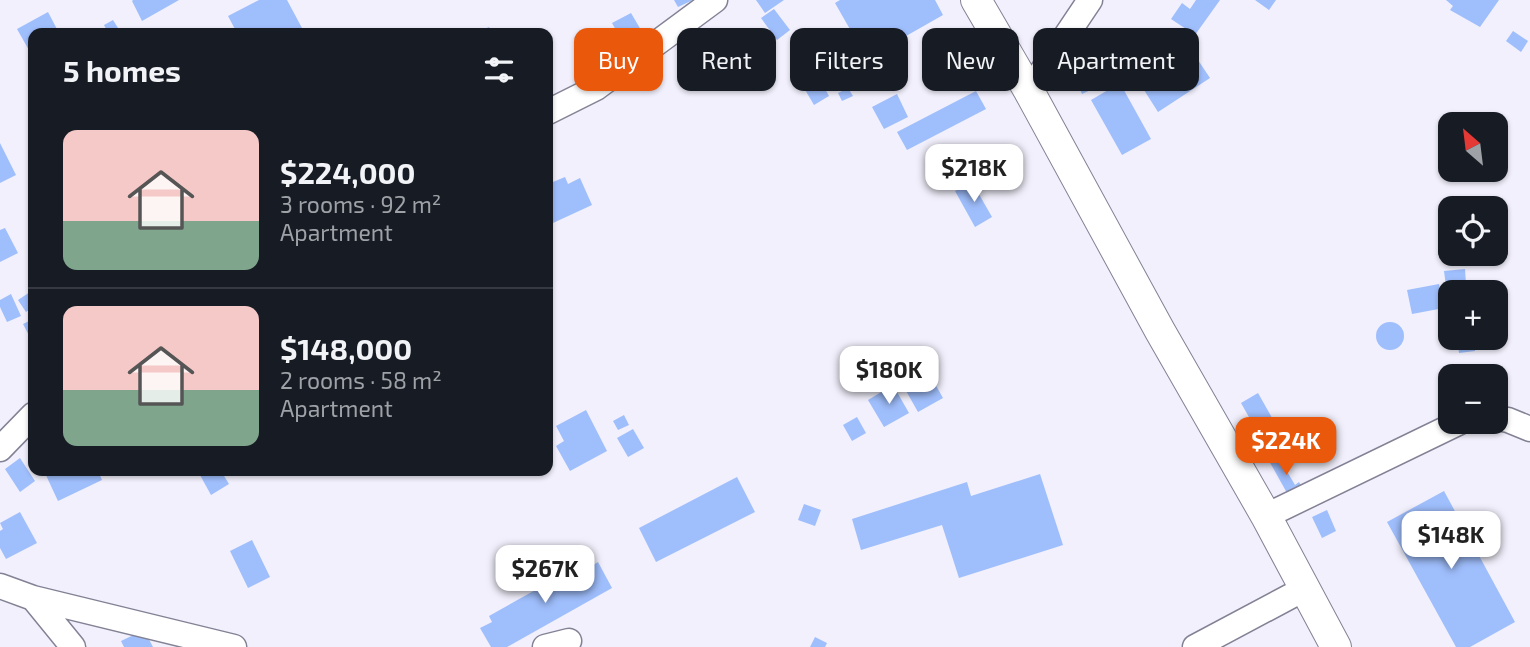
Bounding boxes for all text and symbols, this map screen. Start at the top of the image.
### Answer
chip: Buy [574,28,663,91]
chip: Rent [677,28,776,91]
chip: Filters [790,28,908,91]
chip: New [922,28,1019,91]
chip: Apartment [1033,28,1199,91]
icon: filters [480,51,518,89]
text: 5 homes [63,52,181,88]
north arrow [1438,112,1508,182]
map controls [1438,112,1508,434]
pin: $218K [925,144,1023,204]
text: $218K [941,153,1007,181]
text: $224,000 [280,154,415,190]
icon: home [119,158,203,242]
text: 3 rooms · 92 m² [280,190,441,218]
button: locate [1438,196,1508,266]
text: Apartment [280,218,393,246]
button: + [1438,280,1508,350]
text: $148,000 [280,330,412,366]
icon: home [119,334,203,418]
pin: $180K [840,346,938,406]
text: $180K [856,355,922,383]
button: − [1438,364,1508,434]
text: 2 rooms · 58 m² [280,366,442,394]
text: Apartment [280,394,393,422]
pin: $224K [1237,418,1335,477]
text: $224K [1251,426,1321,454]
pin: $148K [1402,512,1500,571]
text: $148K [1418,520,1484,548]
pin: $267K [496,546,594,605]
text: $267K [512,554,579,582]

